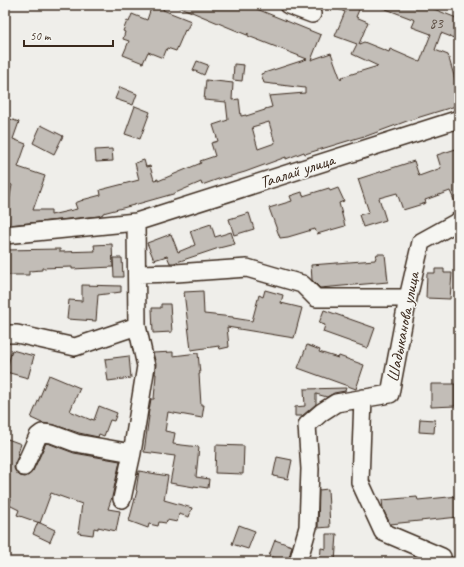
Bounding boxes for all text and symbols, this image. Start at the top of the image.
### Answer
house number: 83 [429,14,444,33]
scale bar [24,22,113,48]
text: 50 m [30,28,52,44]
street label: Таалай улица [257,148,339,193]
street label: Шадыканова улица [382,268,424,384]

